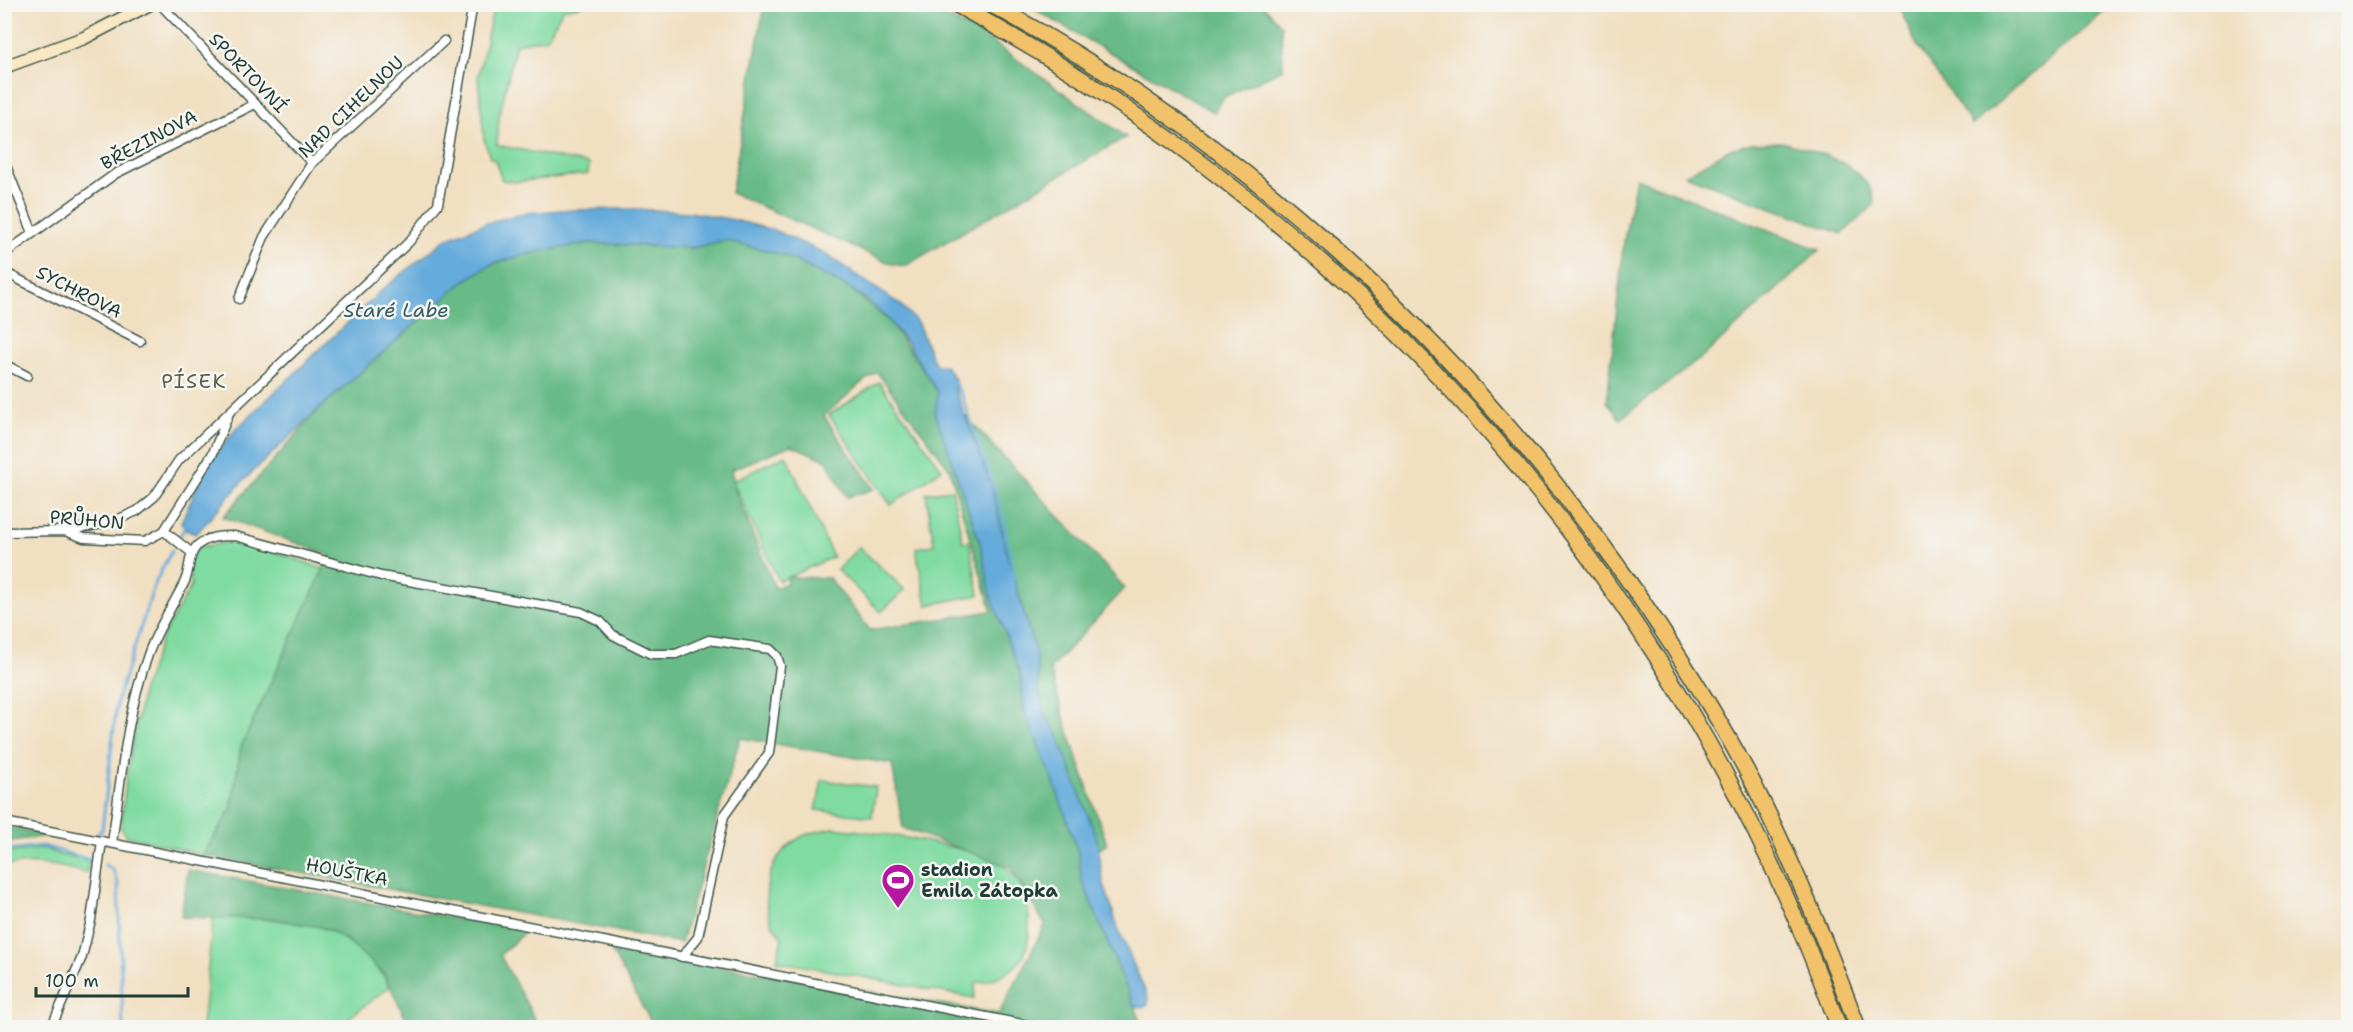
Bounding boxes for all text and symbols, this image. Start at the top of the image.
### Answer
street label: SPORTOVNÍ [204,28,292,118]
street label: NAD CIHELNOU [293,51,409,163]
street label: BŘEZINOVA [97,105,201,175]
street label: SYCHROVA [32,260,126,324]
water label: Staré Labe [344,297,448,323]
district label: PÍSEK [161,368,227,394]
street label: PRŮHON [49,503,125,535]
street label: HOUŠTKA [304,852,390,892]
place label: stadion Emila Zátopka [921,858,1058,903]
sports icon: stadion Emila Zátopka [880,862,916,909]
scale bar [36,960,188,998]
text: 100 m [45,969,99,993]

